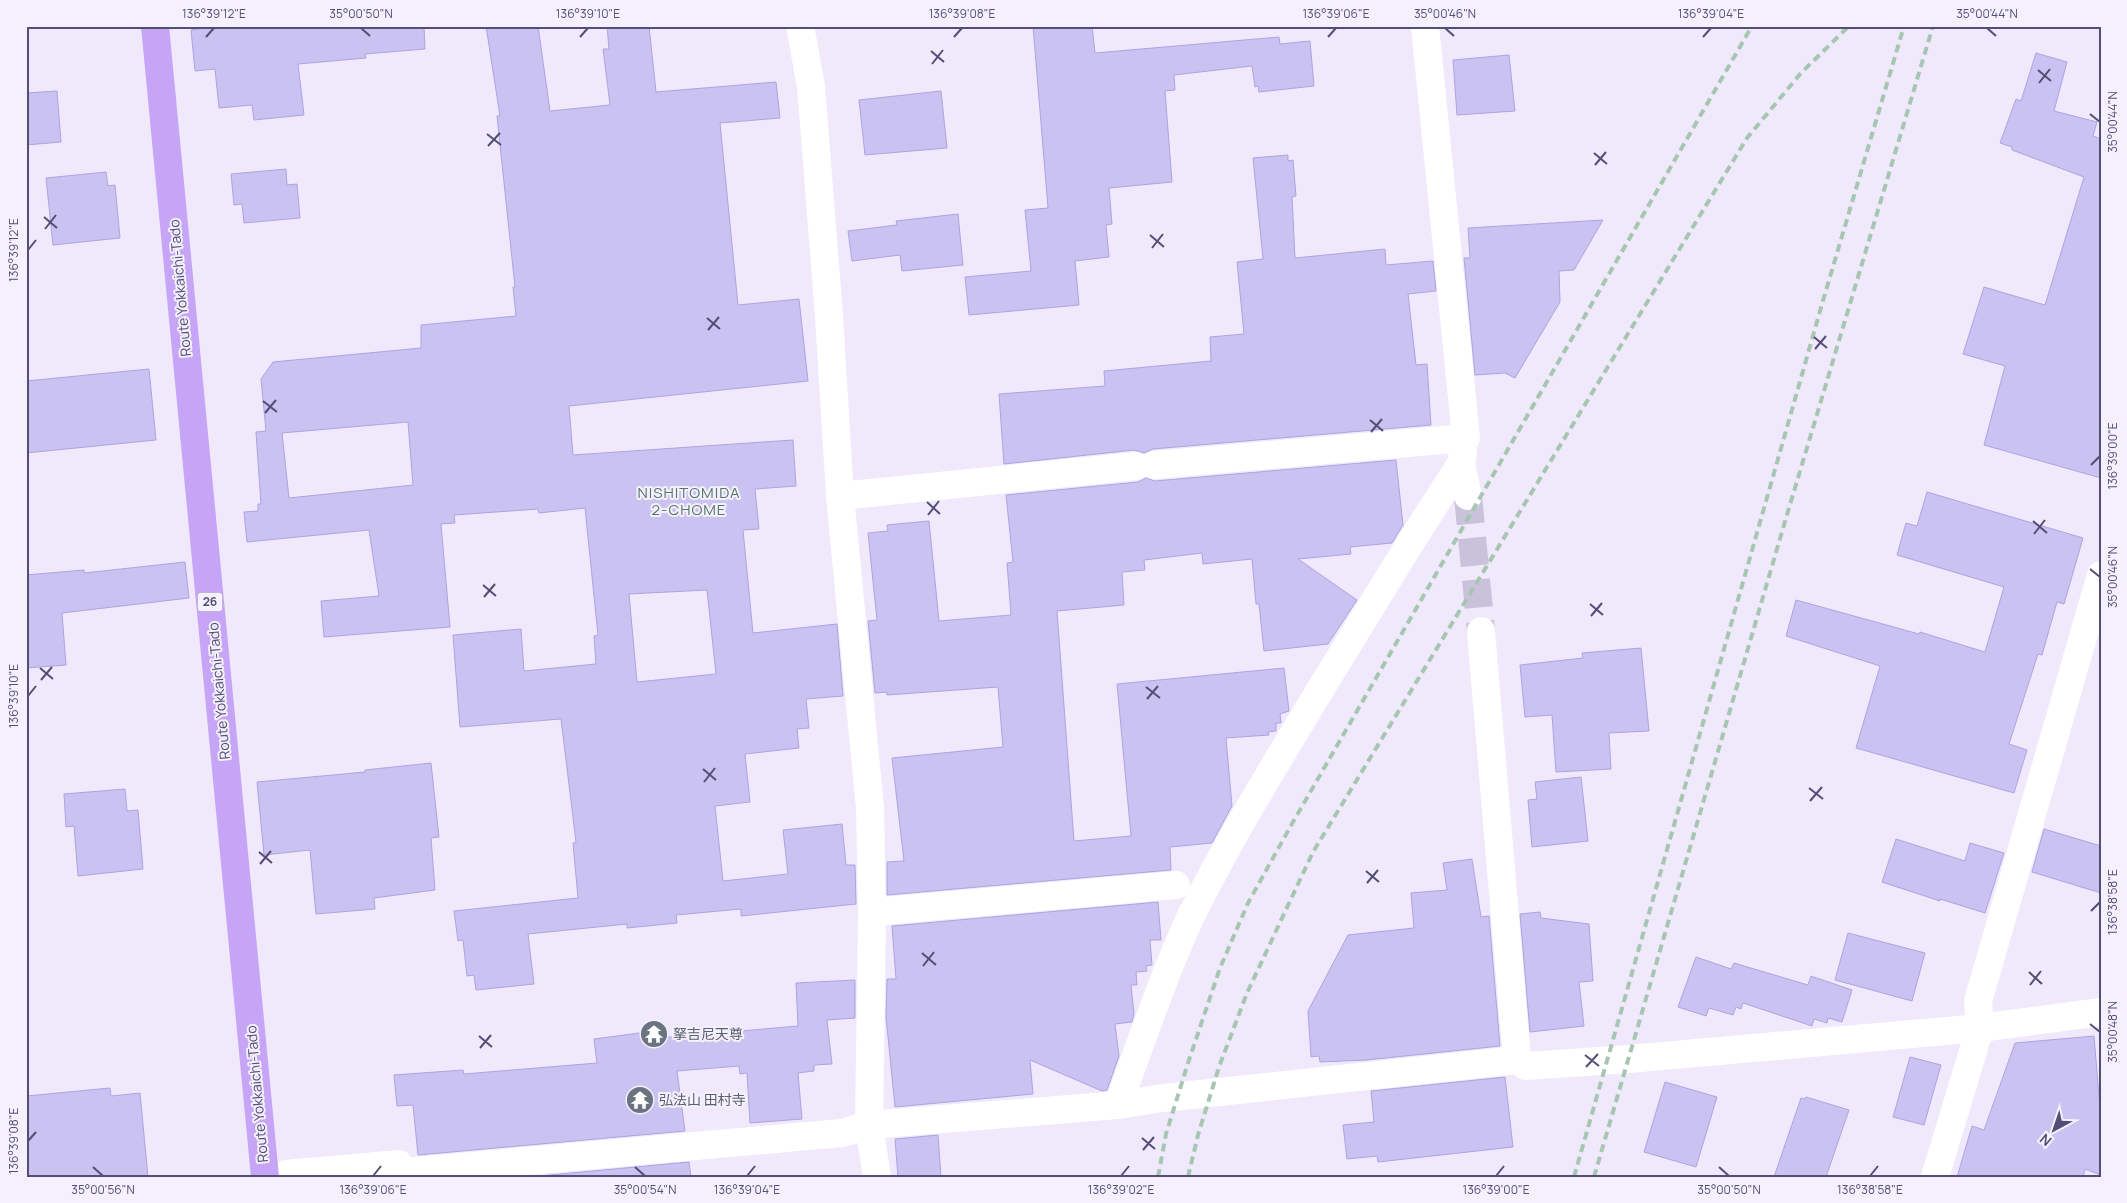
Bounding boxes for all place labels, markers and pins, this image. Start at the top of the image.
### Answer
temple icon: 拏吉尼天尊 [639,1019,669,1049]
place label: 拏吉尼天尊 [673,1024,743,1043]
temple icon: 弘法山 田村寺 [625,1085,655,1115]
place label: 弘法山 田村寺 [659,1090,746,1109]

